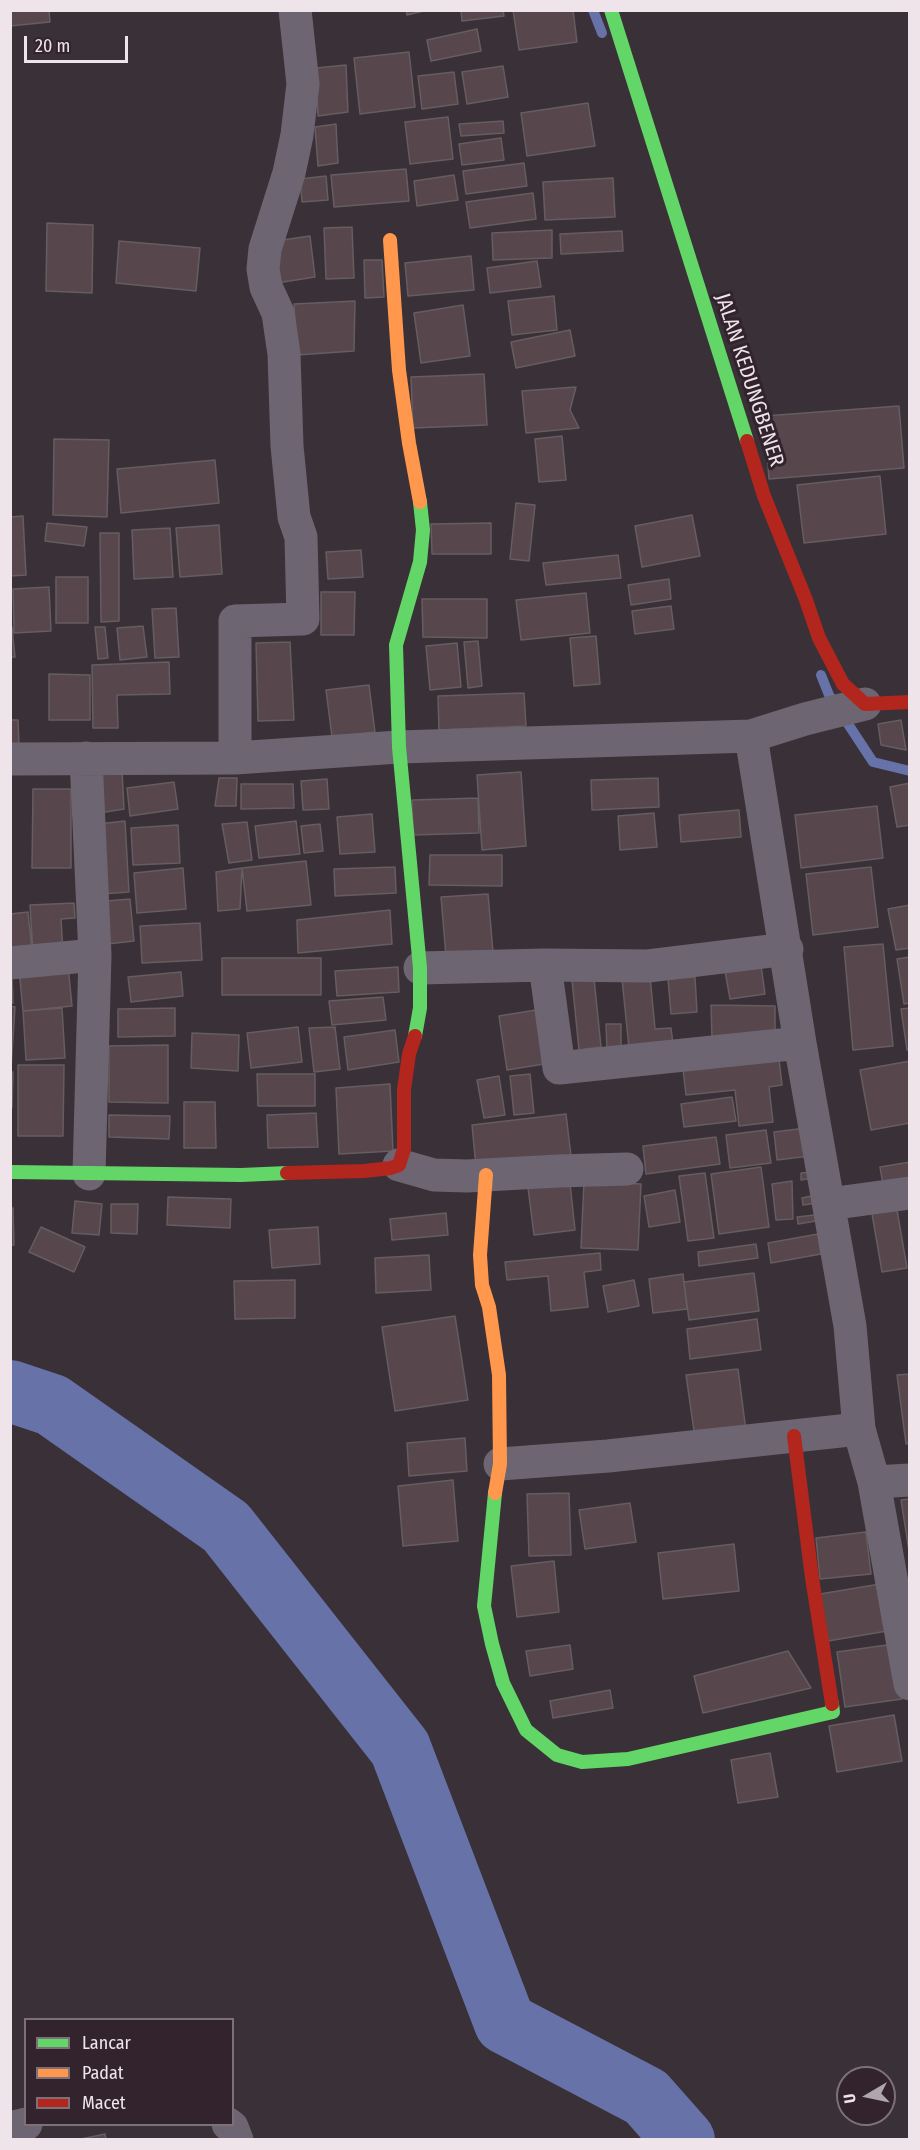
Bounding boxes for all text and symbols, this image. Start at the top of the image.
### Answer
scale bar [27,24,130,62]
text: 20 m [35,35,70,57]
street label: JALAN KEDUNGBENER [709,290,789,470]
legend [24,2018,234,2126]
text: Lancar [82,2032,131,2054]
text: Padat [82,2062,124,2084]
north arrow [836,2066,896,2126]
text: Macet [82,2092,126,2114]
text: U [840,2092,860,2105]

